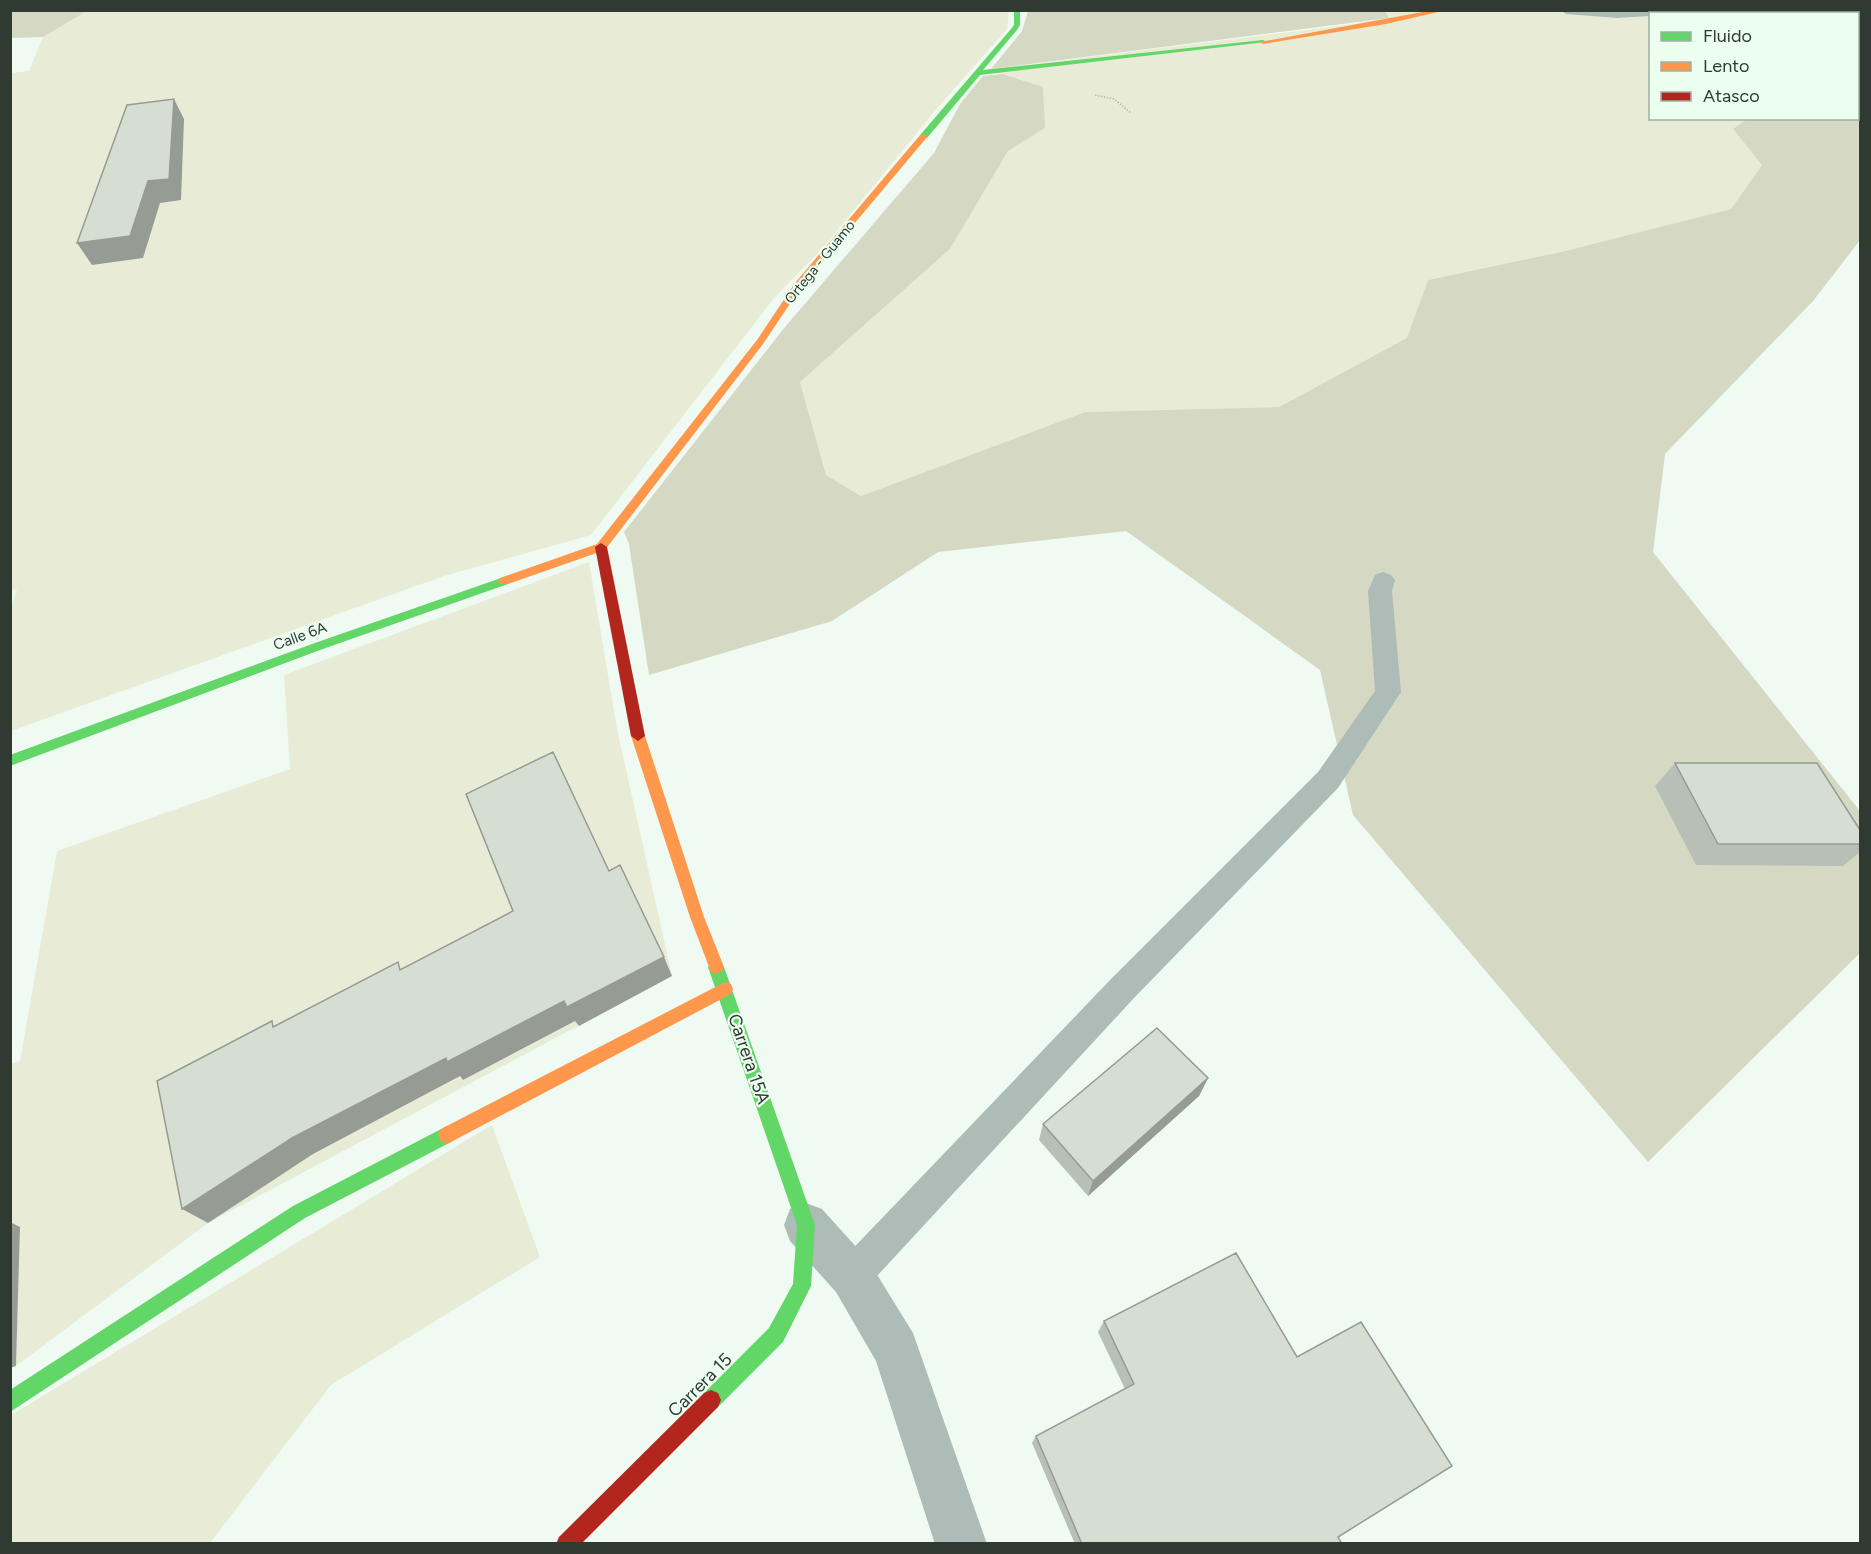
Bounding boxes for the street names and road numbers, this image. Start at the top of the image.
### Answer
street label: Ortega - Guamo [781,217,859,307]
street label: Calle 6A [271,618,329,654]
street label: Carrera 15A [723,1011,775,1107]
street label: Carrera 15 [663,1348,737,1422]

